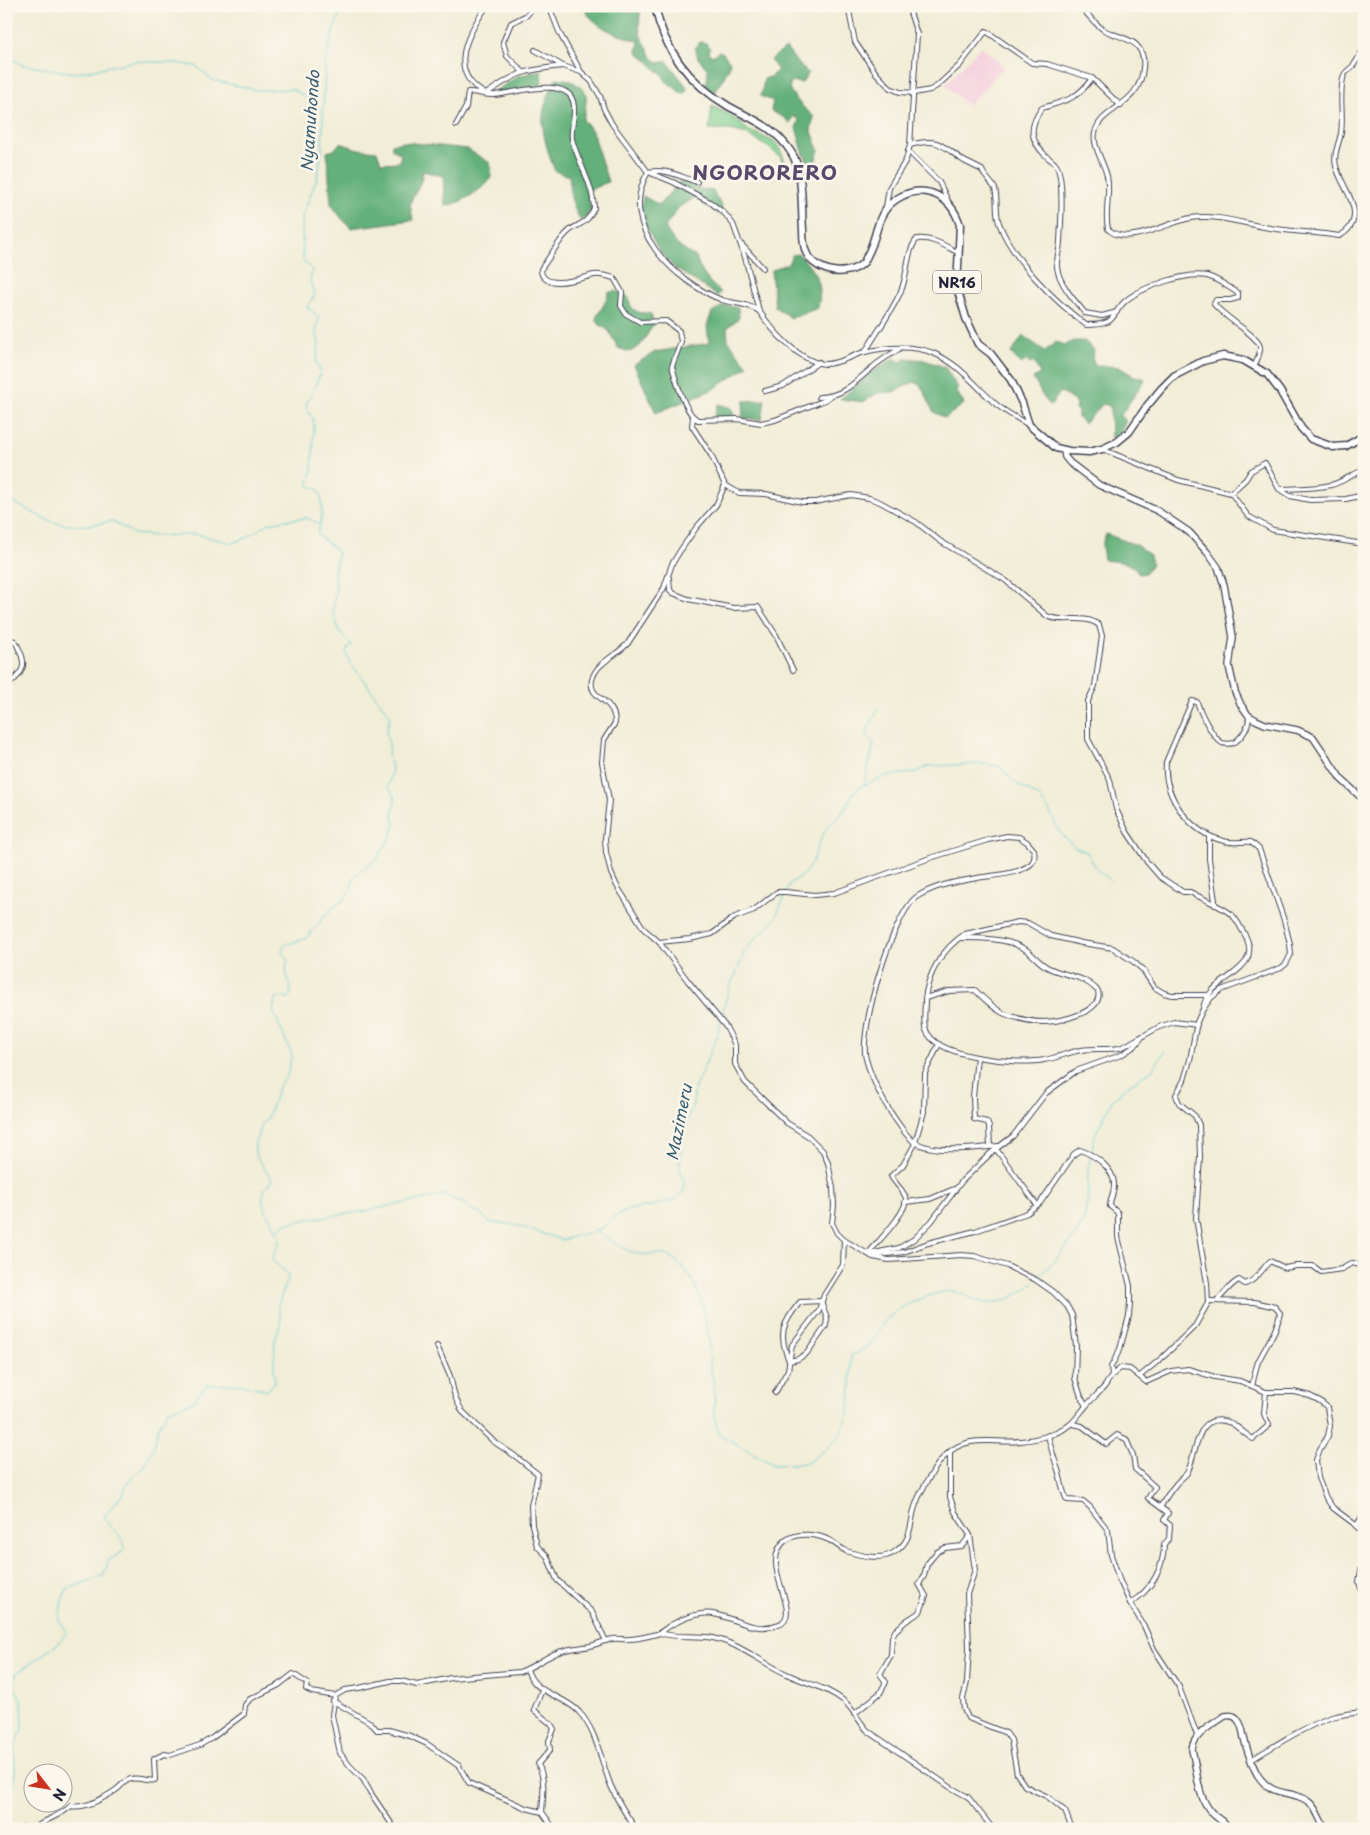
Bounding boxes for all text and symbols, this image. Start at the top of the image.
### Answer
water label: Nyamuhondo [293,68,325,172]
district label: NGORORERO [692,157,838,187]
road number: NR16 [933,270,981,294]
water label: Mazimeru [659,1080,697,1162]
north arrow [22,1762,72,1812]
text: N [48,1785,71,1805]

